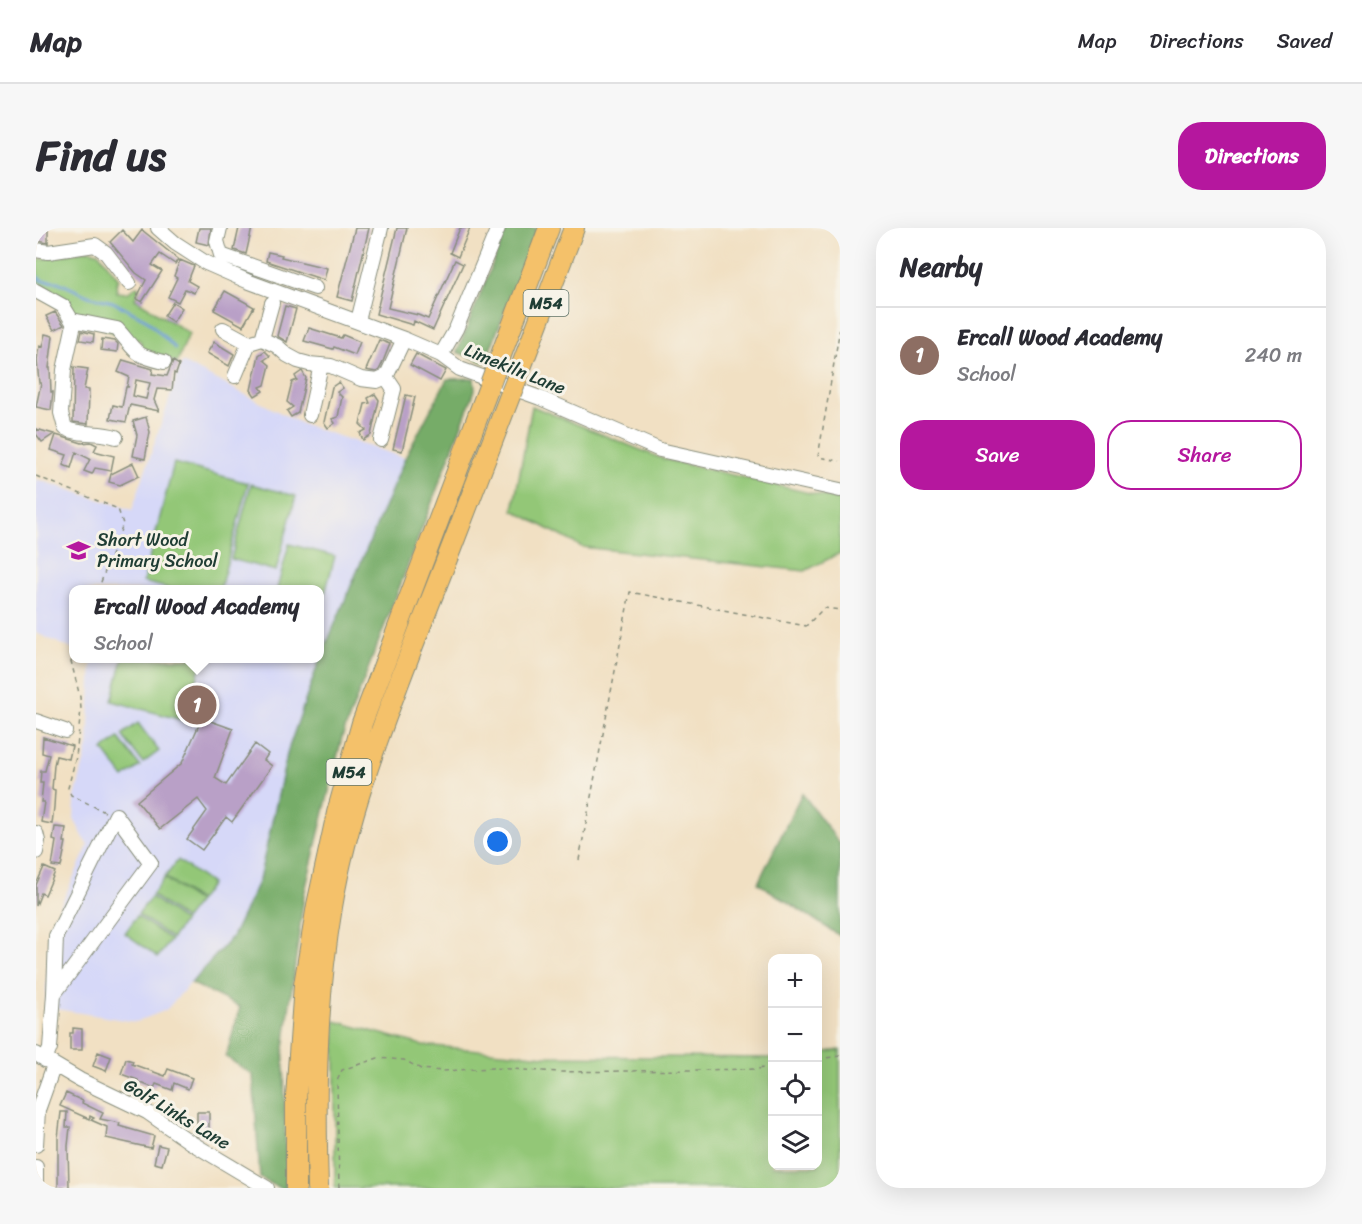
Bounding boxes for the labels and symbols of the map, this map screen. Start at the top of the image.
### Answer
road number: M54 [524,290,568,316]
street label: Limekiln Lane [460,334,570,404]
place label: Short Wood Primary School [97,524,219,577]
school or university icon: Short Wood Primary School [66,537,92,563]
pin: 1 [178,682,216,728]
road number: M54 [326,759,372,785]
your location [483,827,512,856]
street label: Golf Links Lane [117,1069,237,1159]

